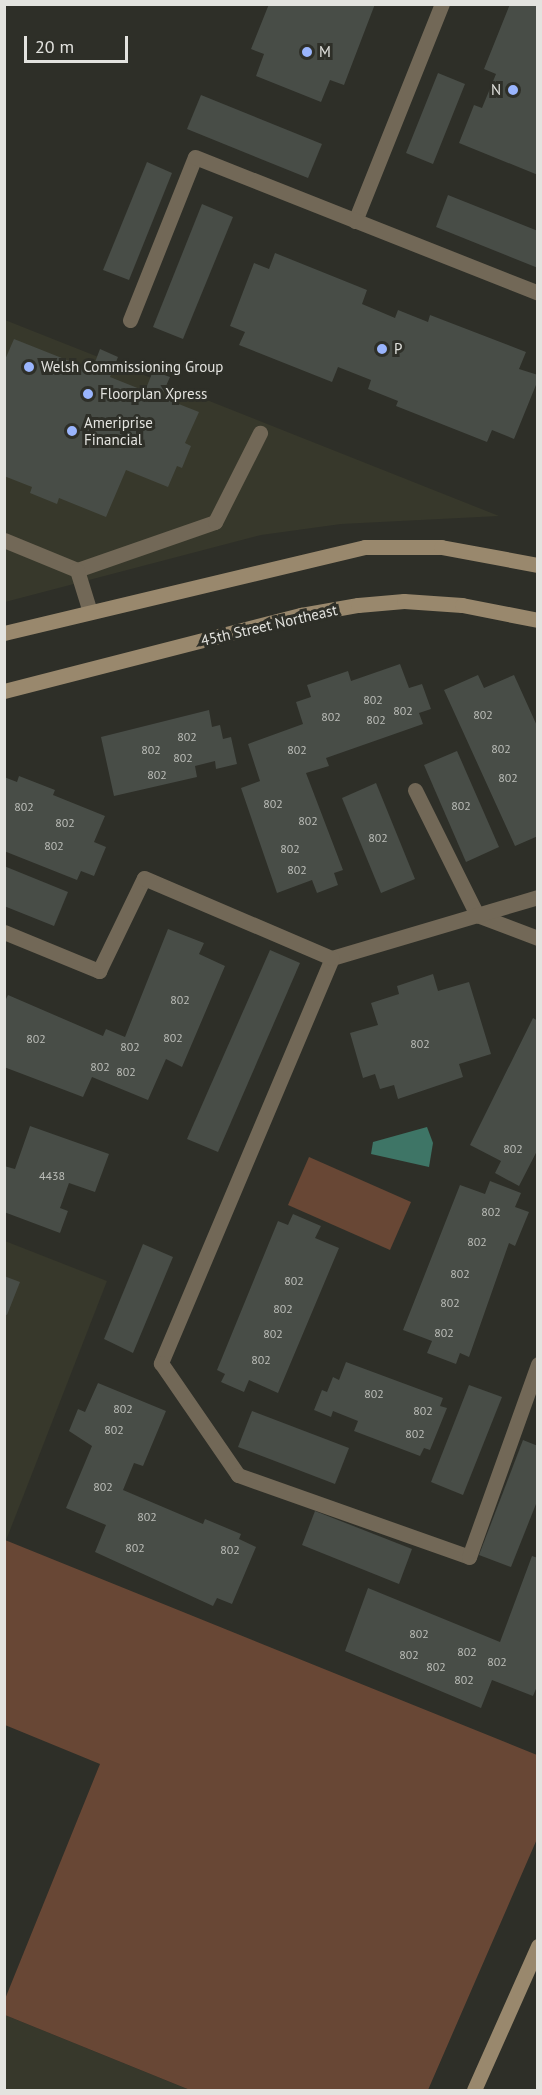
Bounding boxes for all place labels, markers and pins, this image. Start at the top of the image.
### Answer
place label: M [319,43,331,61]
marker: M [300,45,314,59]
place label: N [491,81,501,99]
marker: N [506,83,520,97]
place label: P [394,340,402,358]
marker: P [375,342,389,356]
place label: Welsh Commissioning Group [41,358,223,376]
marker: Welsh Commissioning Group [22,360,36,374]
place label: Floorplan Xpress [100,385,208,403]
marker: Floorplan Xpress [81,387,95,401]
place label: Ameriprise Financial [84,413,153,448]
marker: Ameriprise Financial [65,424,79,438]

